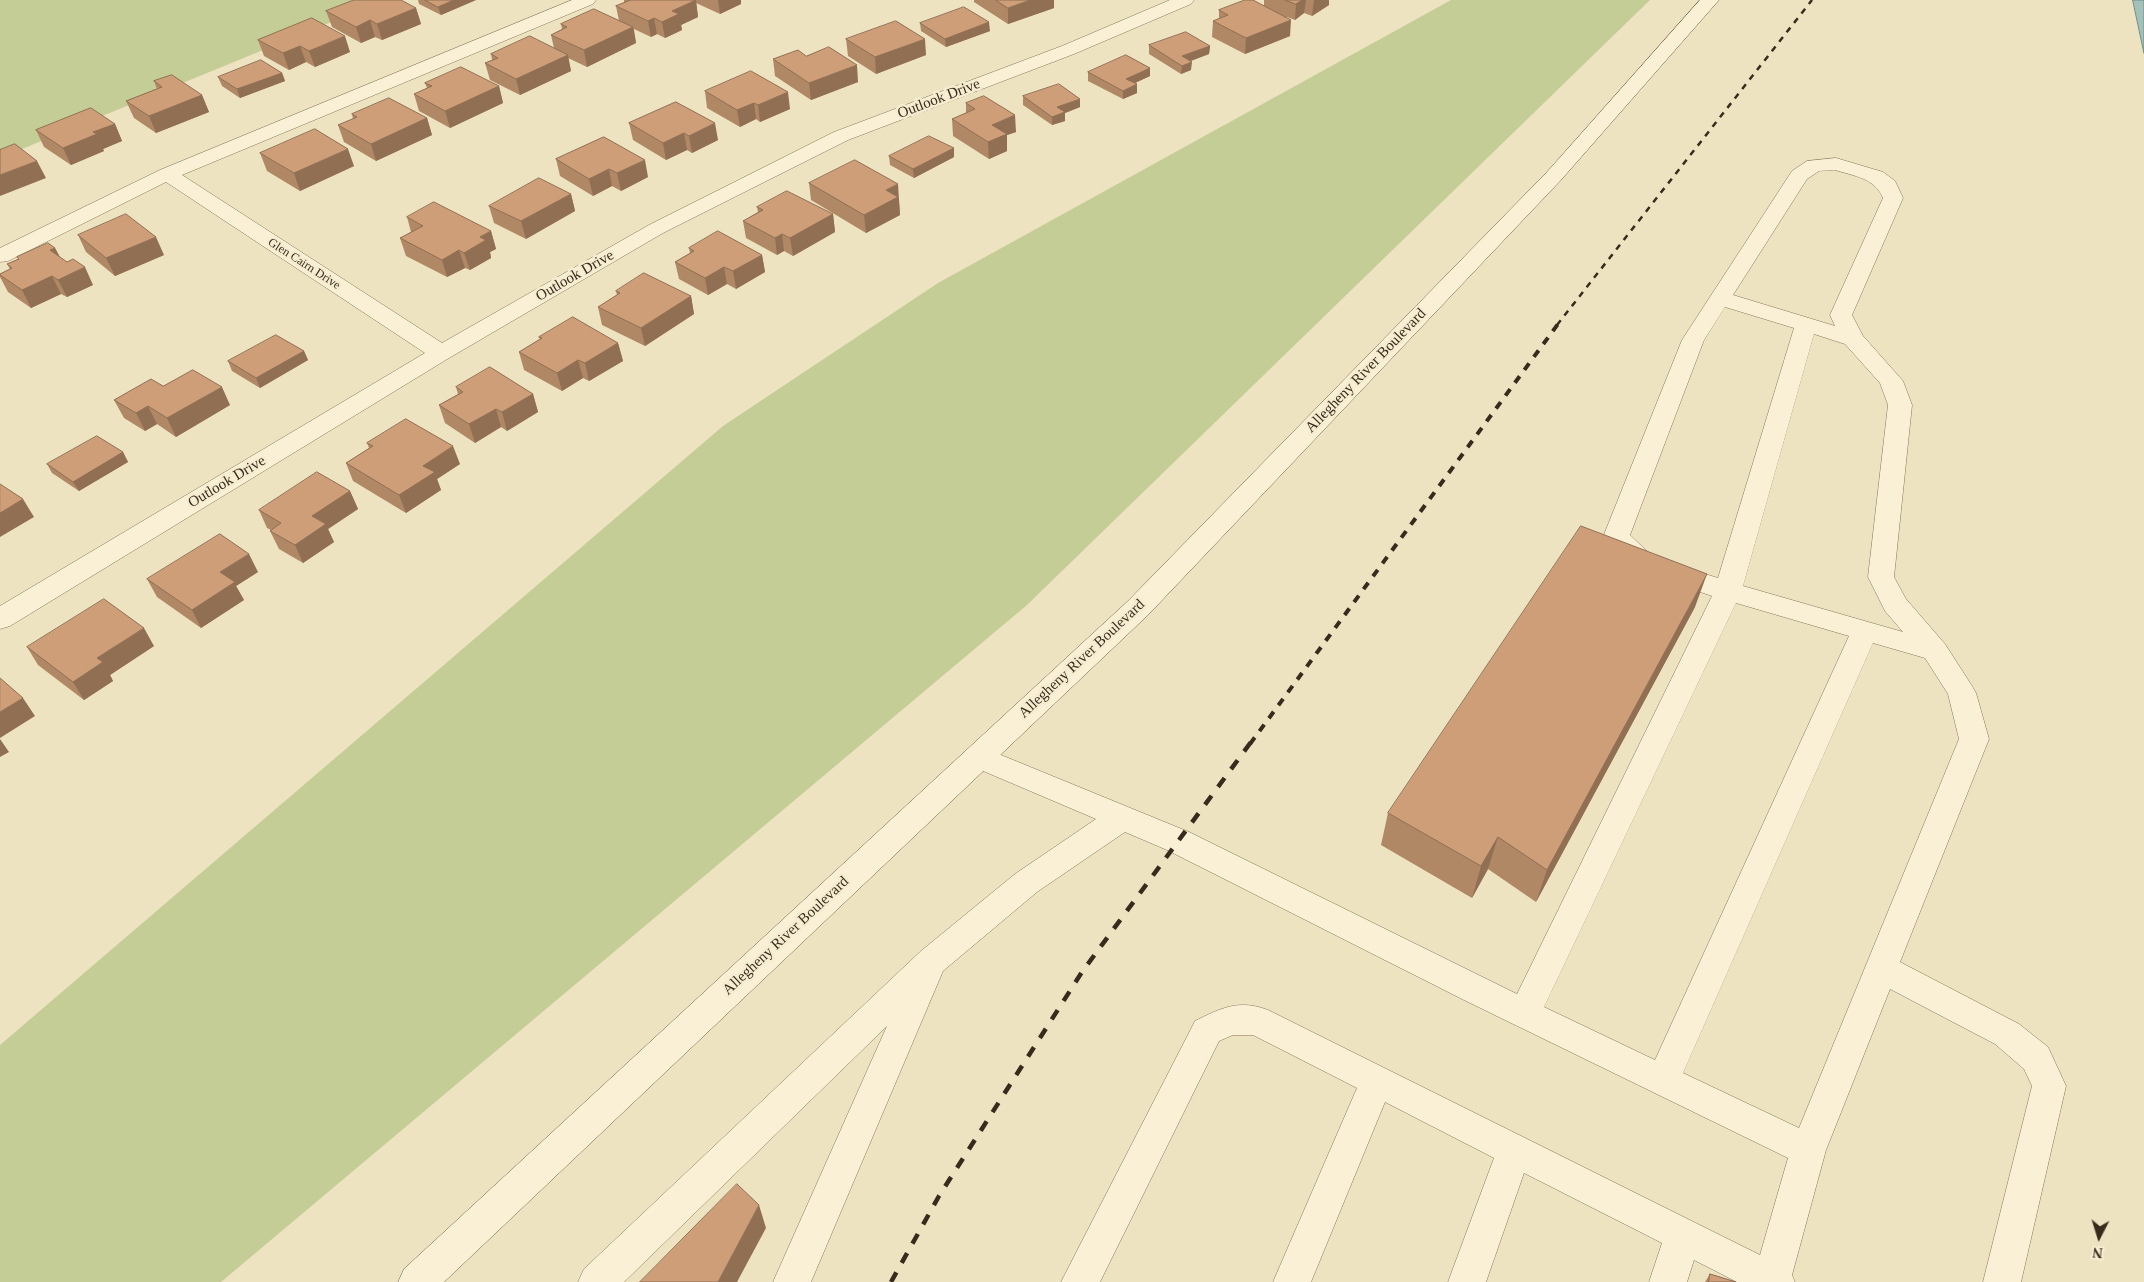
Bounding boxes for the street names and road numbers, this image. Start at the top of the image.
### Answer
street label: Outlook Drive [895,75,983,123]
street label: Glen Cairn Drive [265,235,343,293]
street label: Outlook Drive [533,246,617,306]
street label: Allegheny River Boulevard [1302,305,1430,437]
street label: Outlook Drive [185,452,269,512]
street label: Allegheny River Boulevard [1015,596,1149,722]
street label: Allegheny River Boulevard [719,873,853,999]

